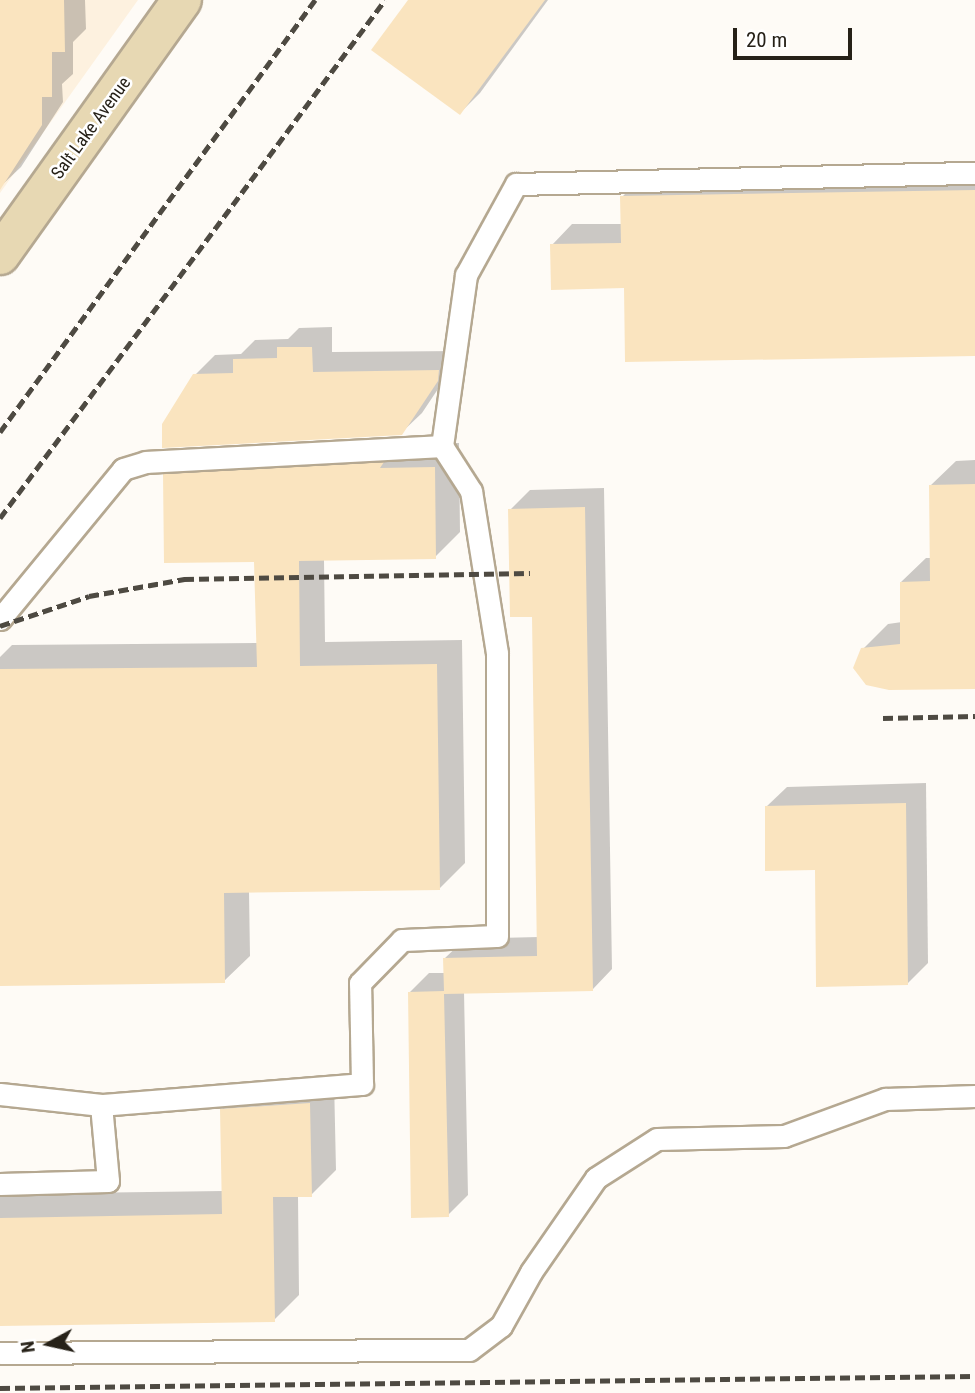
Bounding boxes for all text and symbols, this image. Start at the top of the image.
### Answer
scale bar [737,14,856,58]
text: 20 m [746,28,787,52]
street label: Salt Lake Avenue [47,73,135,183]
north arrow [14,1309,84,1379]
text: N [16,1340,40,1354]

